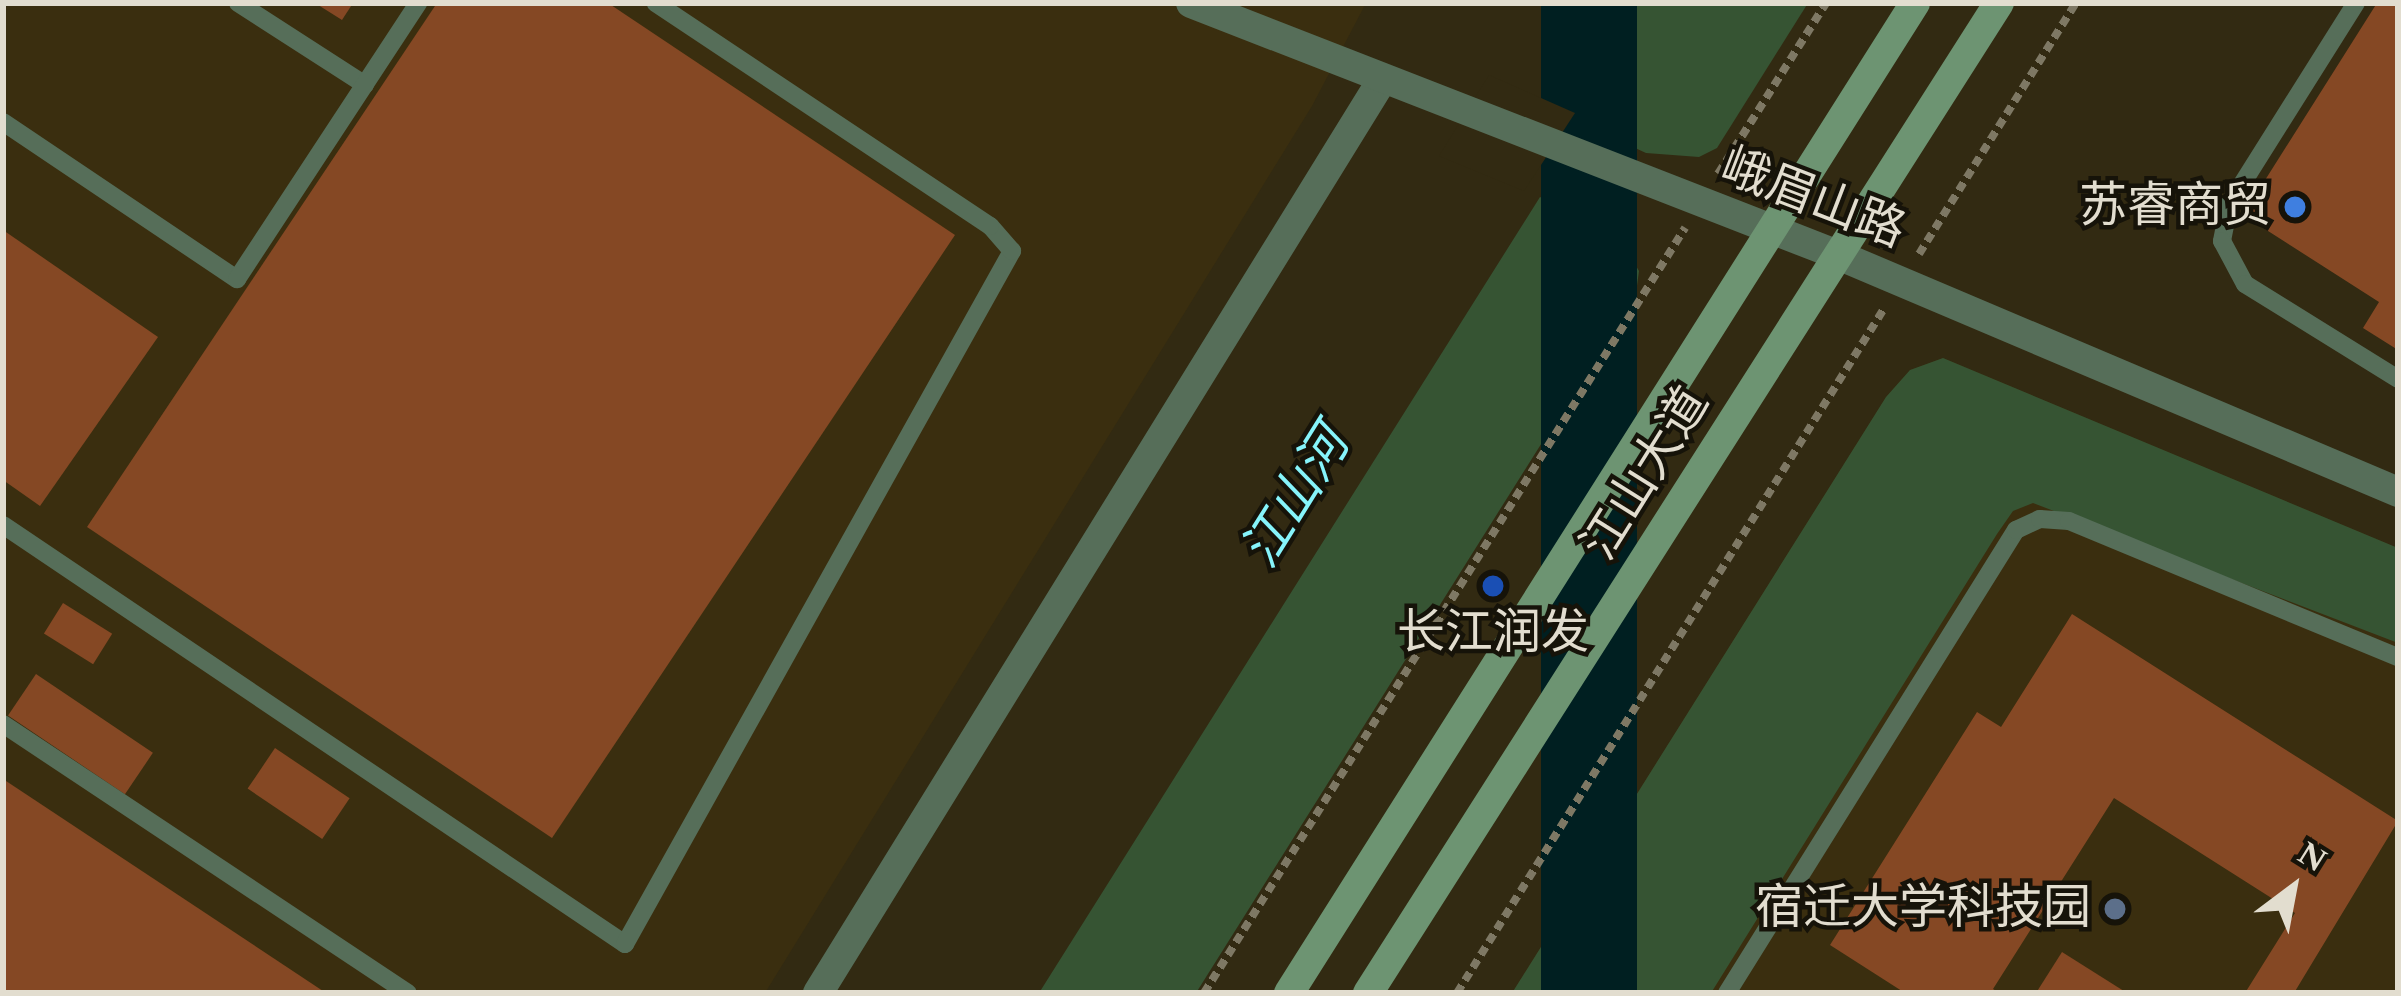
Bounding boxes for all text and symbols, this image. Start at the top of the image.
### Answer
street label: 峨眉山路 [1713,138,1913,260]
place label: 苏睿商贸 [2079,178,2271,236]
marker: 苏睿商贸 [2282,194,2308,220]
street label: 江山大道 [1571,377,1721,571]
water label: 江山河 [1231,417,1363,579]
marker: 长江润发 [1480,573,1506,599]
place label: 长江润发 [1397,605,1589,663]
north arrow [2233,828,2353,948]
text: N [2287,829,2337,886]
place label: 宿迁大学科技园 [1755,880,2091,938]
marker: 宿迁大学科技园 [2102,896,2128,922]

